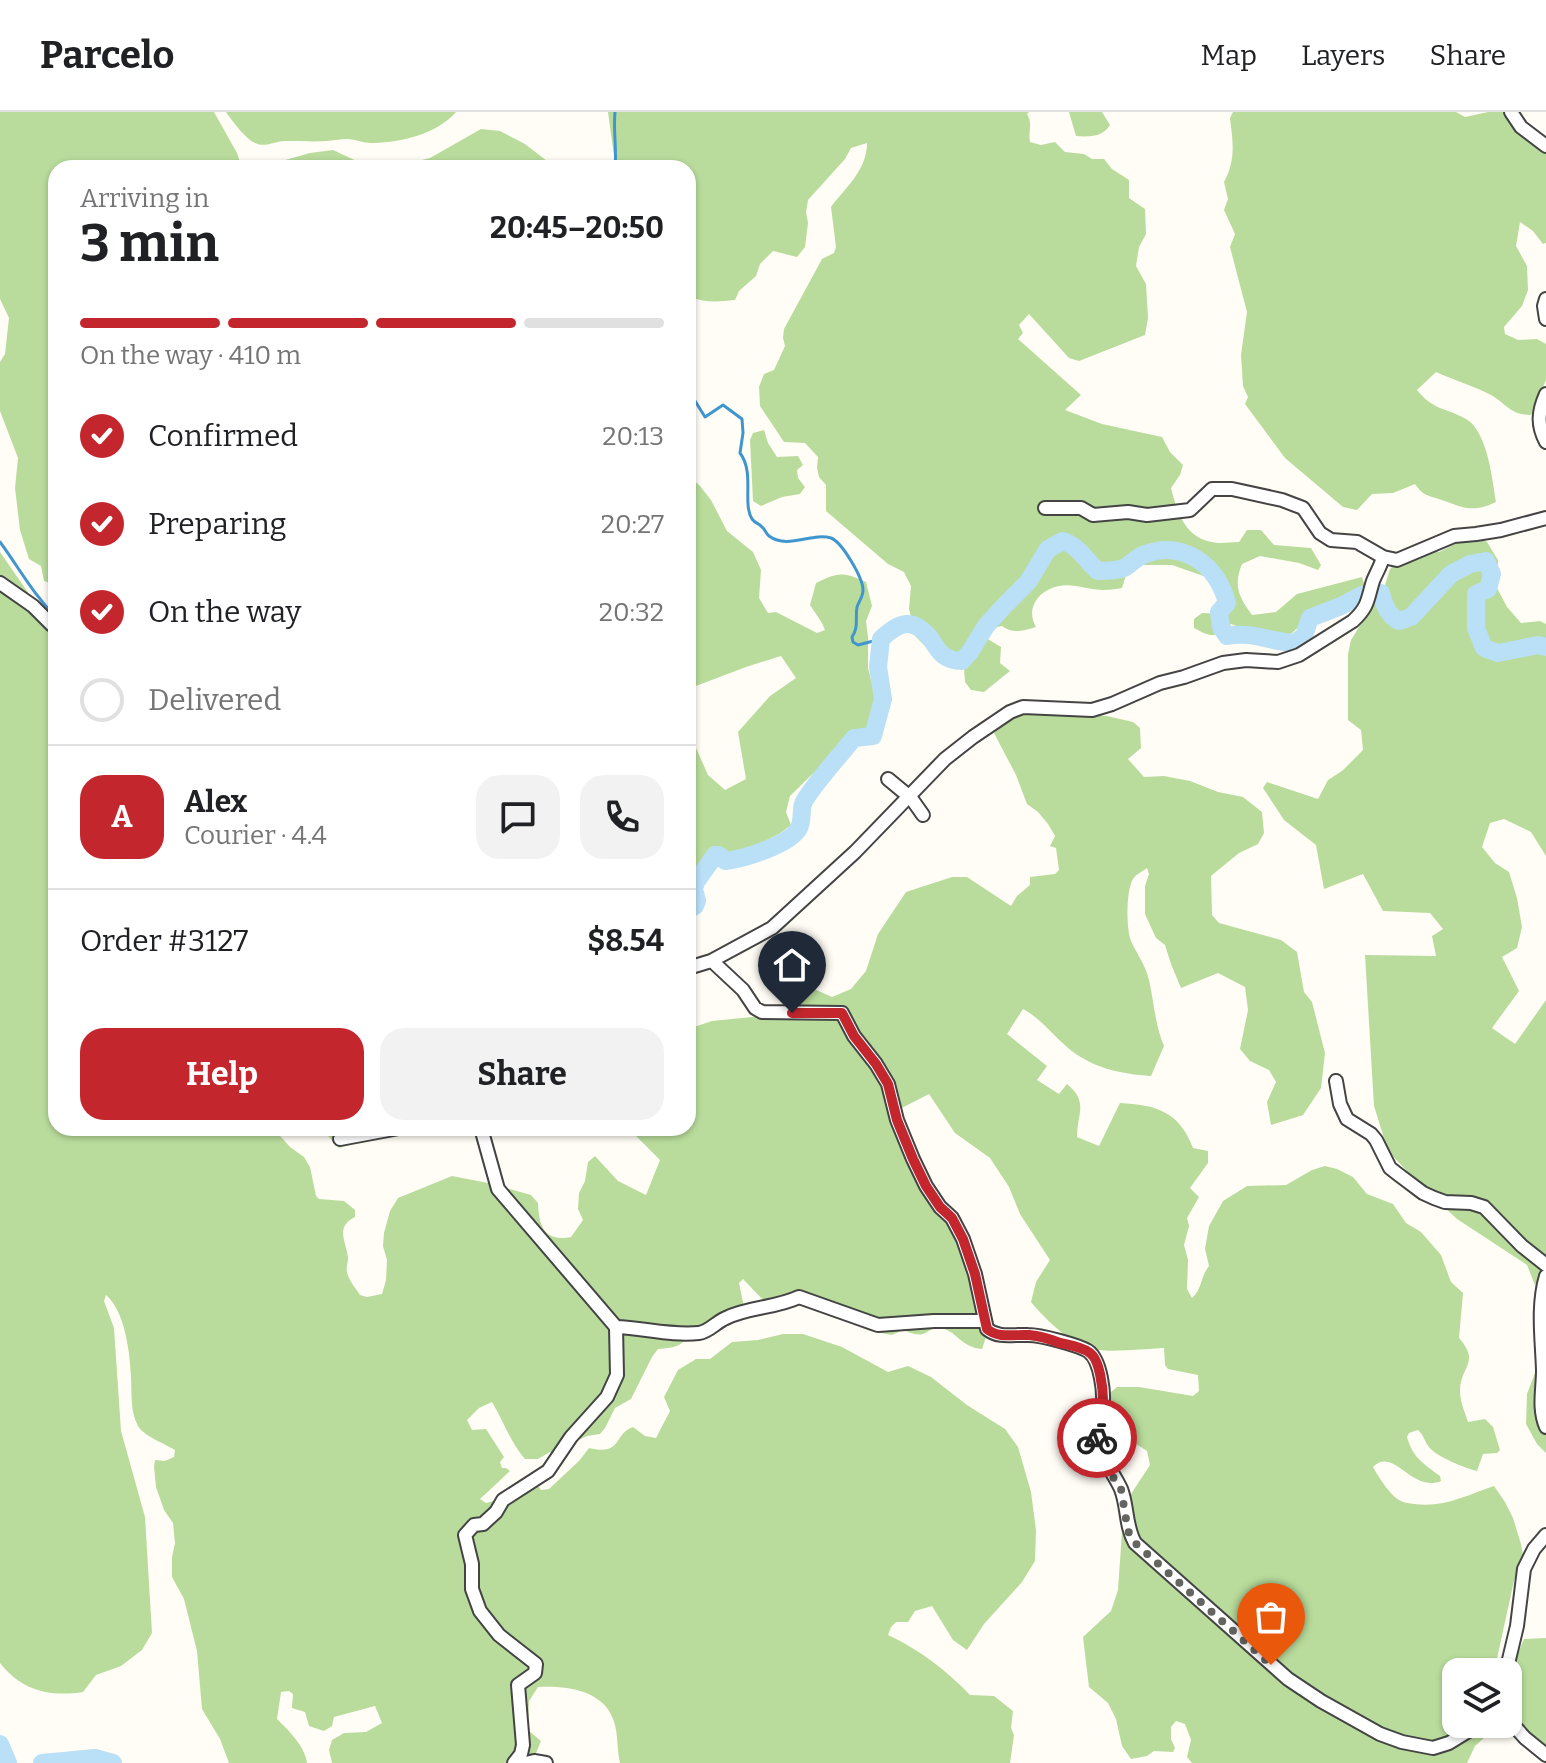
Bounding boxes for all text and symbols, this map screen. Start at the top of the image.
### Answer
text: Parcelo [40,32,175,78]
text: Map [1200,39,1257,72]
text: Layers [1301,39,1385,72]
text: Share [1429,39,1506,72]
text: Arriving in [80,183,209,214]
text: 20:45–20:50 [490,210,664,246]
text: 3 min [80,212,219,275]
text: On the way · 410 m [80,340,301,371]
icon: check [80,414,124,458]
text: Confirmed [148,418,298,454]
text: 20:13 [602,421,664,452]
icon: check [80,502,124,546]
text: Preparing [148,506,286,542]
text: 20:27 [601,509,664,540]
icon: check [80,590,124,634]
text: On the way [148,594,301,630]
text: 20:32 [599,597,664,628]
text: Delivered [148,682,281,718]
button: chat [476,775,560,859]
button: phone [580,775,664,859]
text: Alex [184,784,247,820]
text: A [111,799,133,835]
text: Courier · 4.4 [184,820,327,851]
text: Order #3127 [80,923,248,959]
text: $8.54 [587,923,664,959]
pin [758,931,826,1013]
icon: home [770,943,814,987]
button: Help [80,1028,364,1120]
button: Share [380,1028,664,1120]
courier [1057,1398,1137,1478]
icon: bike [1075,1416,1119,1460]
pin [1237,1583,1305,1665]
icon: bag [1249,1595,1293,1639]
map controls [1442,1658,1522,1738]
button: layers [1442,1658,1522,1738]

